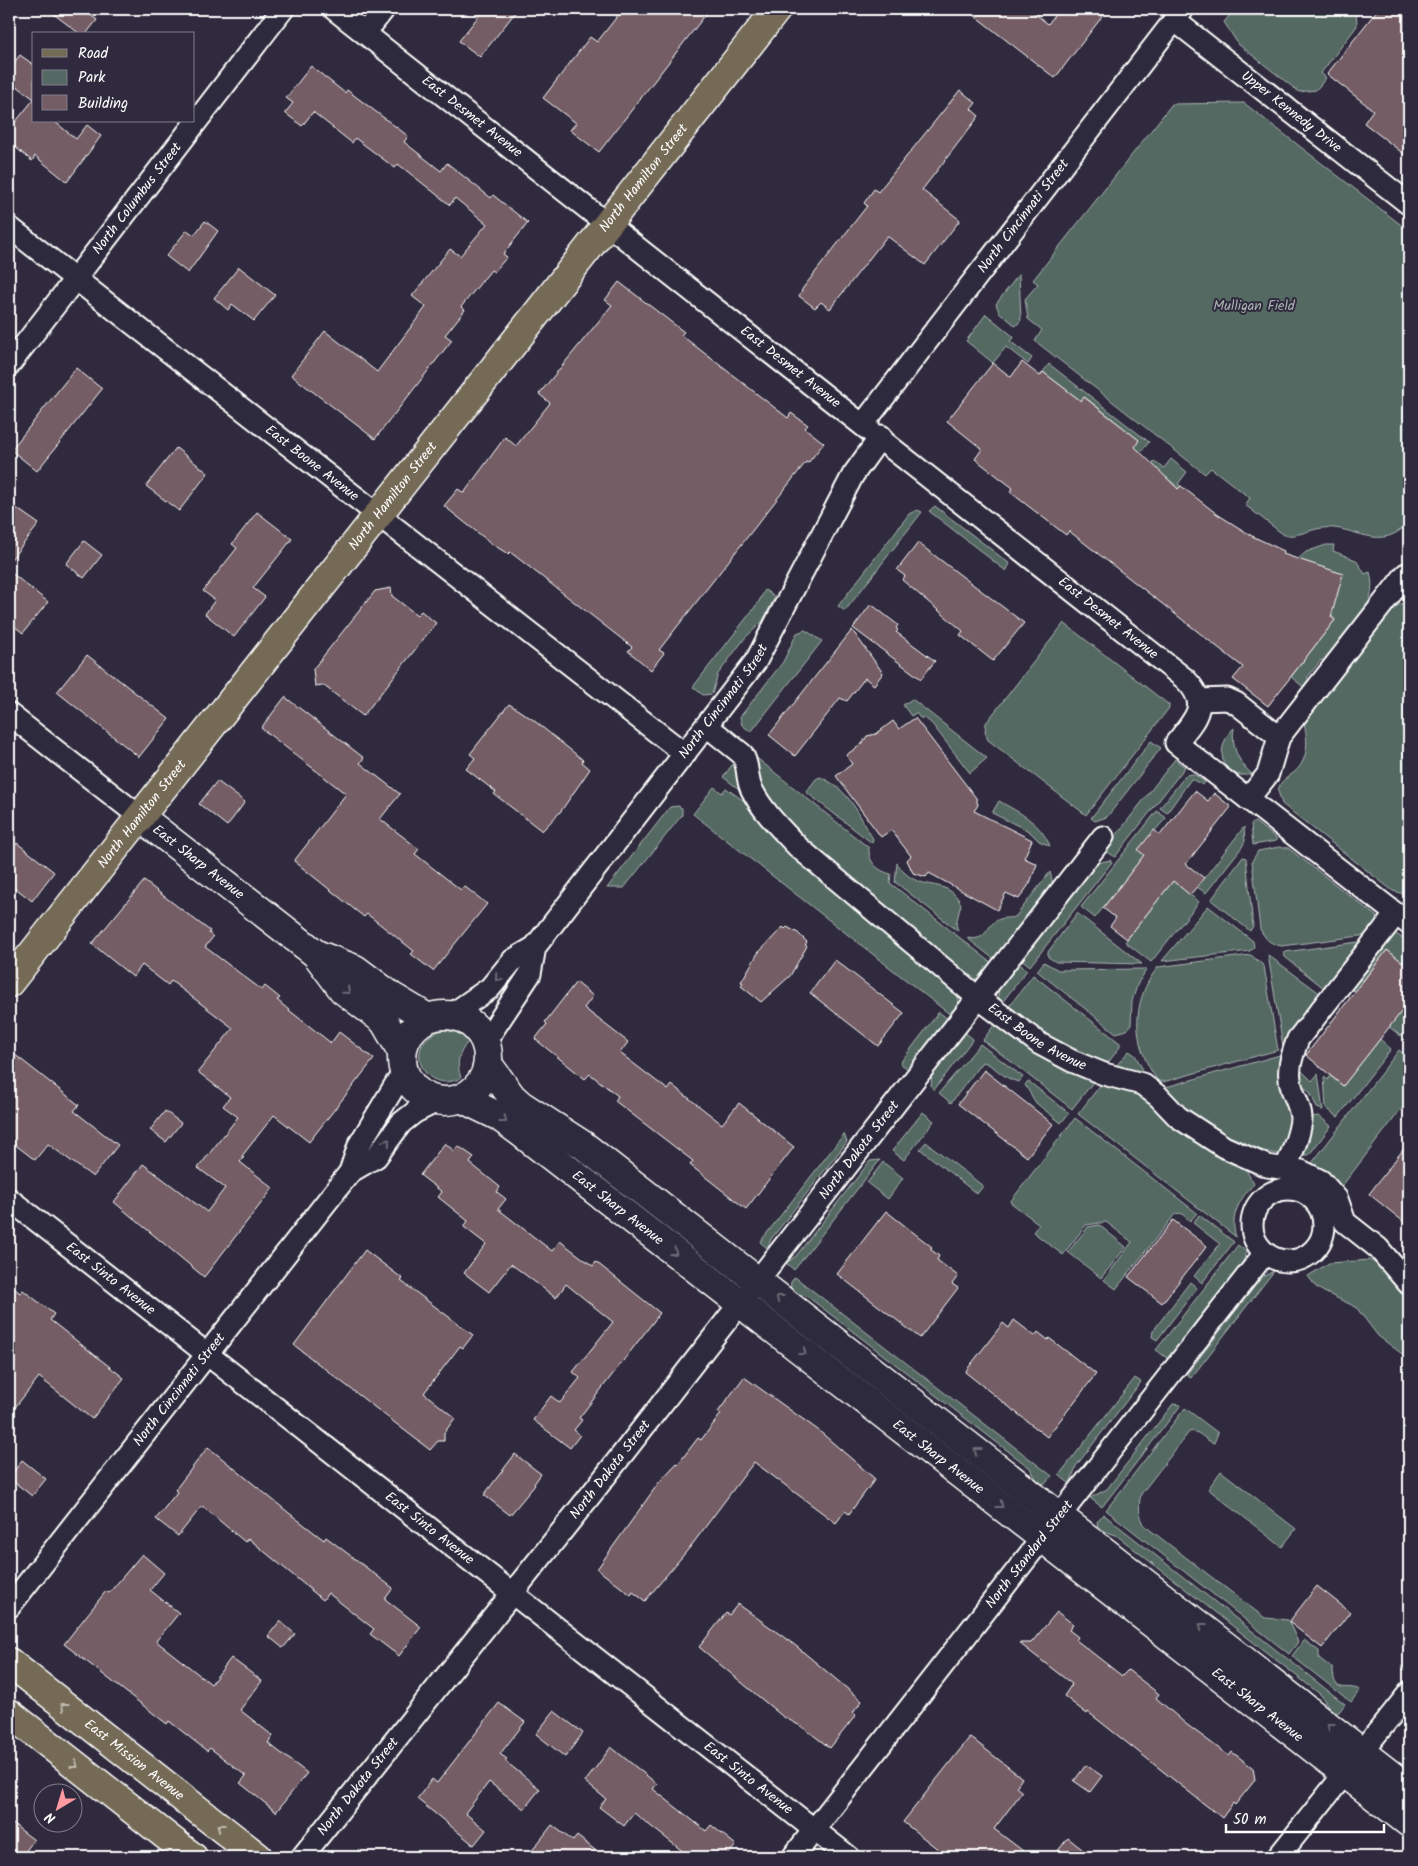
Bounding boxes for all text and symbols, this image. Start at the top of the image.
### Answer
legend [32,32,195,122]
text: Road [78,42,109,66]
street label: Upper Kennedy Drive [1236,65,1347,159]
text: Park [78,66,106,90]
street label: East Desmet Avenue [417,70,528,164]
text: Building [78,92,128,116]
street label: North Hamilton Street [594,118,694,237]
street label: North Columbus Street [87,137,188,259]
street label: North Cincinnati Street [972,154,1075,278]
park label: Mulligan Field [1213,295,1296,317]
street label: East Desmet Avenue [735,320,846,414]
street label: East Boone Avenue [260,419,364,507]
street label: North Hamilton Street [343,437,443,555]
street label: East Desmet Avenue [1053,571,1164,665]
street label: North Cincinnati Street [673,639,774,764]
street label: North Hamilton Street [92,755,192,873]
street label: East Sharp Avenue [147,819,249,906]
one-way arrow [496,972,504,981]
one-way arrow [341,986,350,995]
street label: East Boone Avenue [983,997,1090,1077]
street label: North Dakota Street [813,1095,905,1205]
one-way arrow [499,1114,508,1124]
one-way arrow [382,1139,390,1148]
street label: East Sharp Avenue [567,1165,669,1251]
street label: East Sinto Avenue [61,1236,161,1321]
one-way arrow [669,1246,678,1255]
one-way arrow [775,1295,785,1304]
street label: North Cincinnati Street [128,1328,231,1451]
one-way arrow [797,1346,806,1354]
street label: East Sharp Avenue [887,1414,990,1500]
street label: North Dakota Street [564,1415,656,1524]
one-way arrow [973,1448,983,1457]
street label: East Sinto Avenue [380,1486,479,1571]
street label: North Standard Street [980,1495,1079,1613]
one-way arrow [994,1499,1003,1507]
one-way arrow [1198,1623,1208,1632]
street label: East Sharp Avenue [1206,1662,1308,1748]
one-way arrow [61,1703,70,1711]
street label: East Mission Avenue [79,1714,190,1807]
one-way arrow [1326,1723,1336,1732]
street label: North Dakota Street [312,1732,405,1841]
street label: East Sinto Avenue [699,1736,798,1821]
one-way arrow [69,1759,78,1767]
north arrow [32,1784,82,1834]
scale bar [1226,1801,1383,1833]
text: N [40,1806,61,1829]
text: 50 m [1233,1808,1267,1832]
one-way arrow [217,1825,226,1833]

